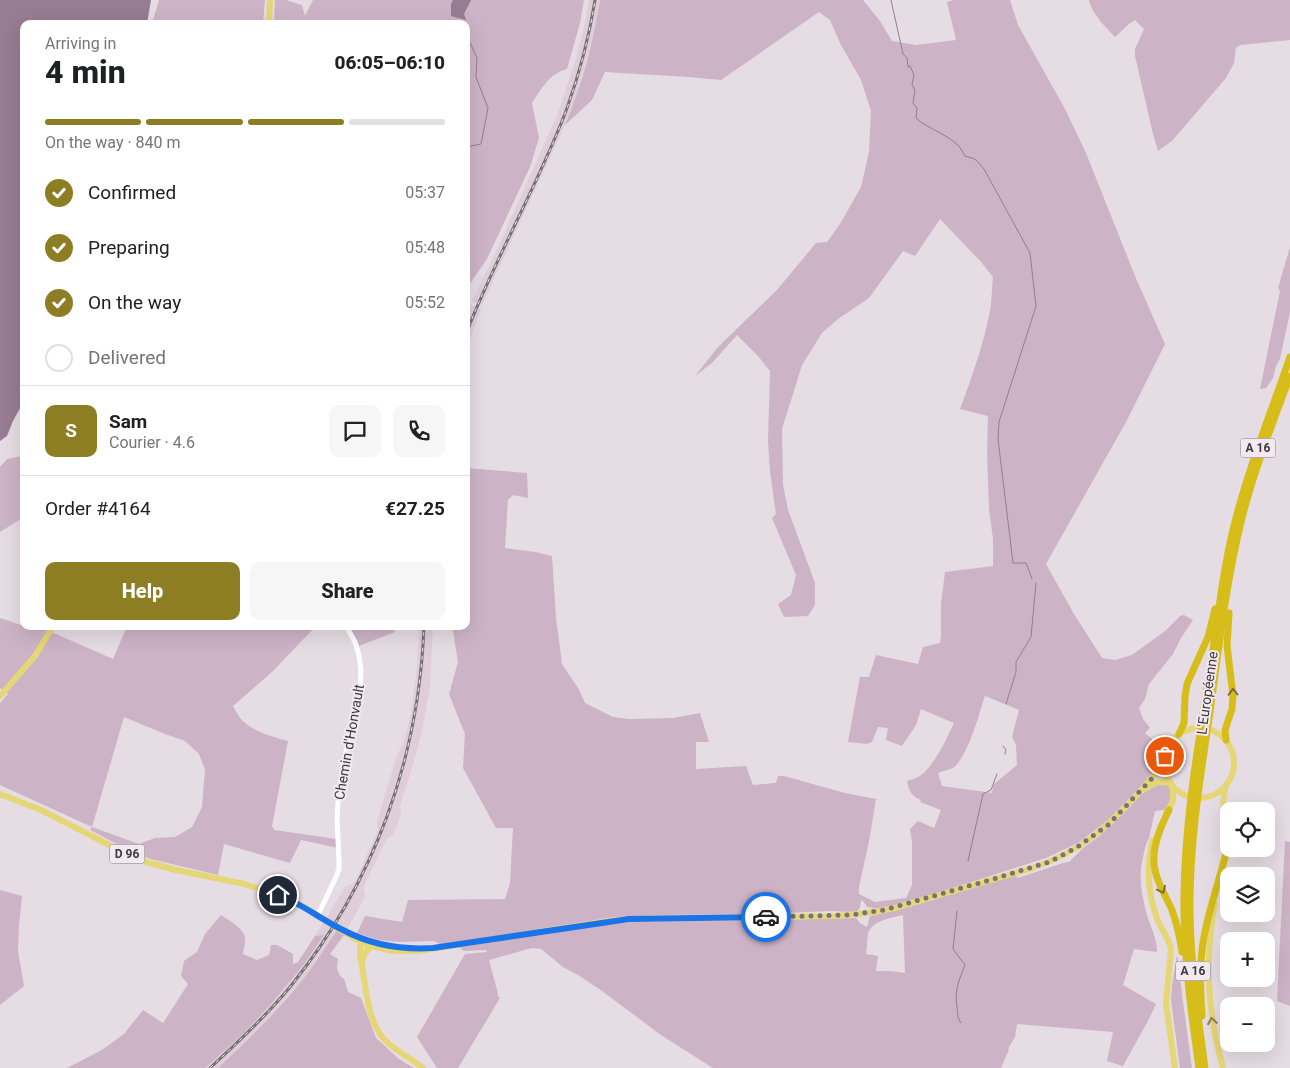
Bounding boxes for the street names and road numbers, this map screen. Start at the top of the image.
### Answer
road number: A 16 [1240,438,1276,458]
street label: L'Européenne [1193,650,1221,736]
street label: Chemin d'Honvault [331,683,367,801]
road number: D 96 [110,844,144,864]
road number: A 16 [1176,961,1210,980]

